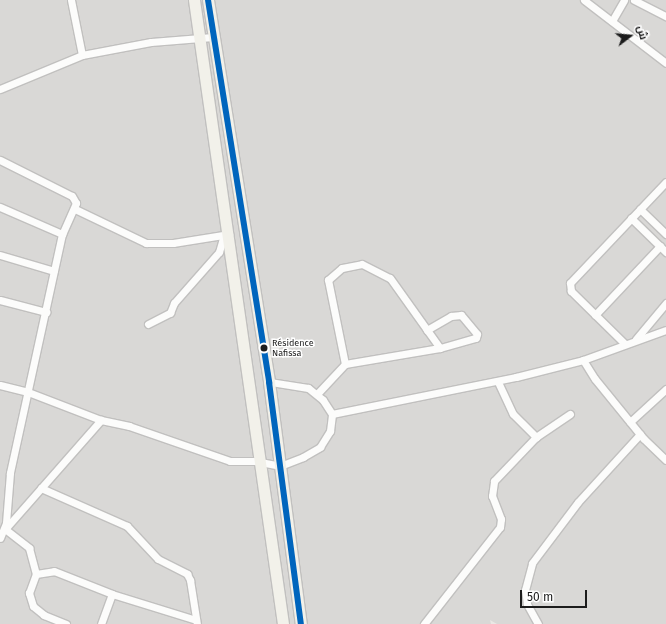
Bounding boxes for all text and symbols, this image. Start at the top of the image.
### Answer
north arrow [610,16,650,56]
text: ش [634,24,650,41]
place label: Résidence Nafissa [272,338,314,359]
marker: Résidence Nafissa [259,343,269,353]
scale bar [522,582,589,608]
text: 50 m [527,590,553,604]

